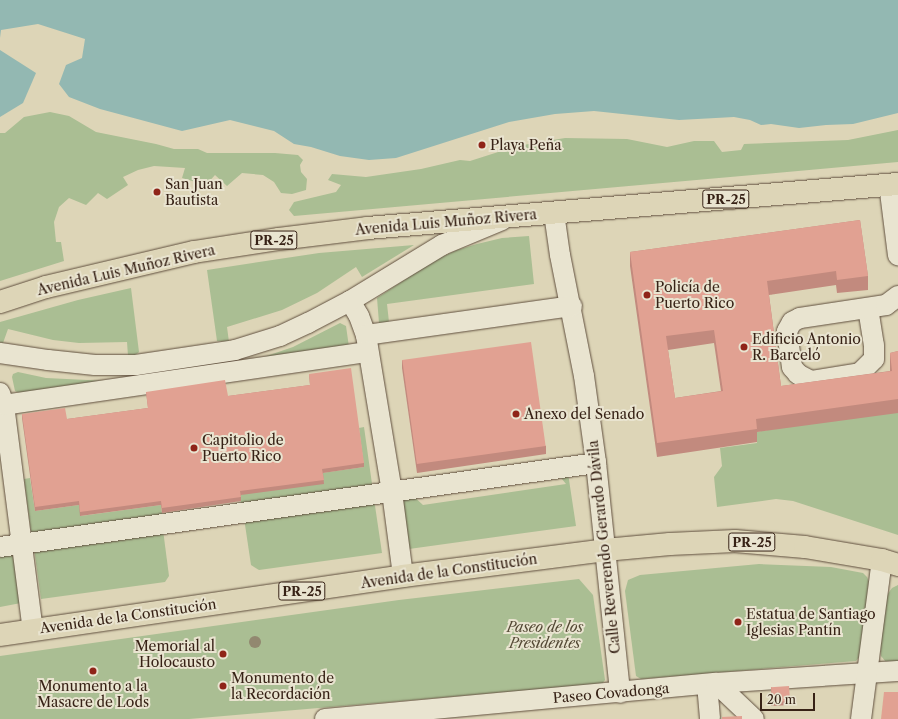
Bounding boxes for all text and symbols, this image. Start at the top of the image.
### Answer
place label: Playa Peña [490,137,562,153]
marker: Playa Peña [477,140,487,150]
place label: San Juan Bautista [165,176,223,208]
marker: San Juan Bautista [152,187,162,197]
road number: PR-25 [702,188,750,210]
street label: Avenida Luis Muñoz Rivera [354,206,538,238]
road number: PR-25 [250,229,298,251]
street label: Avenida Luis Muñoz Rivera [35,241,217,299]
place label: Policía de Puerto Rico [655,279,734,312]
marker: Policía de Puerto Rico [642,290,652,300]
place label: Edificio Antonio R. Barceló [752,331,861,364]
marker: Edificio Antonio R. Barceló [739,342,749,352]
place label: Anexo del Senado [524,406,644,422]
marker: Anexo del Senado [511,409,521,419]
place label: Capitolio de Puerto Rico [202,432,284,464]
street label: Calle Reverendo Gerardo Dávila [584,439,624,655]
marker: Capitolio de Puerto Rico [189,443,199,453]
road number: PR-25 [728,531,776,553]
street label: Avenida de la Constitución [359,550,539,592]
road number: PR-25 [278,580,326,602]
street label: Avenida de la Constitución [38,595,218,637]
place label: Estatua de Santiago Iglesias Pantín [746,606,876,638]
marker: Estatua de Santiago Iglesias Pantín [733,617,743,627]
park label: Paseo de los Presidentes [507,619,583,652]
place label: Memorial al Holocausto [135,638,215,670]
marker: Memorial al Holocausto [218,649,228,659]
marker: Monumento a la Masacre de Lods [88,666,98,676]
place label: Monumento de la Recordación [231,670,334,702]
place label: Monumento a la Masacre de Lods [37,678,149,710]
street label: Paseo Covadonga [552,680,670,706]
marker: Monumento de la Recordación [218,681,228,691]
scale bar [762,685,817,711]
text: 20 m [767,692,796,707]

